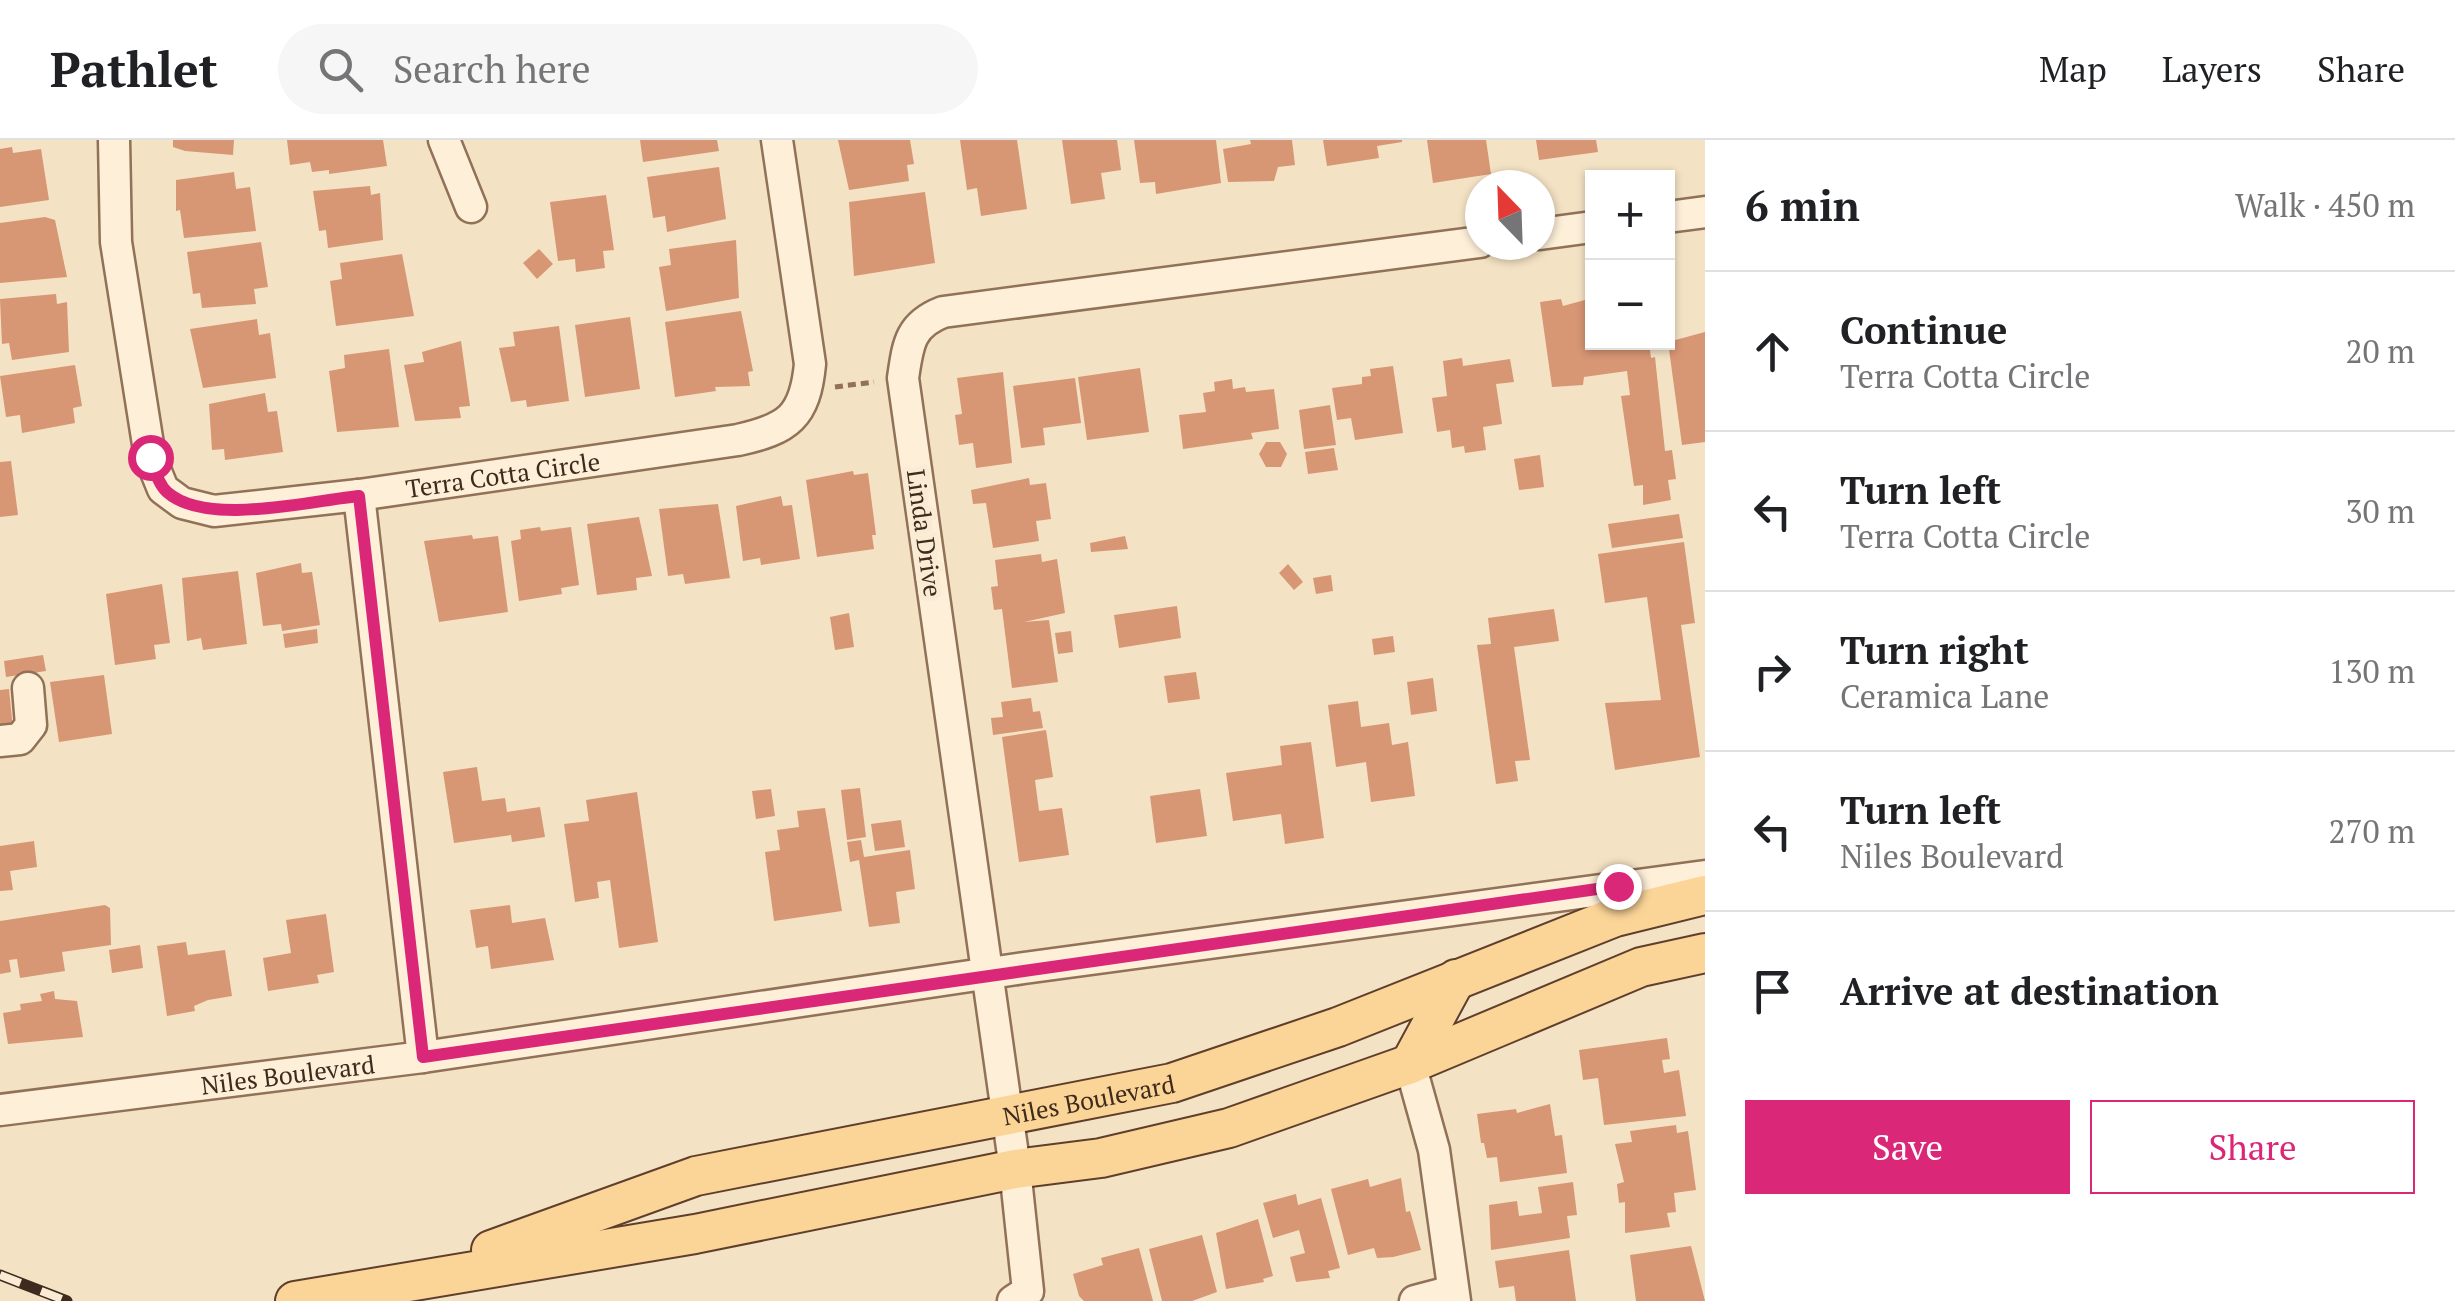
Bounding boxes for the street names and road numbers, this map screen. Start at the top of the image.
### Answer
street label: Terra Cotta Circle [404,444,602,505]
street label: Linda Drive [900,467,950,599]
street label: Niles Boulevard [199,1047,377,1101]
street label: Niles Boulevard [1000,1066,1178,1132]

